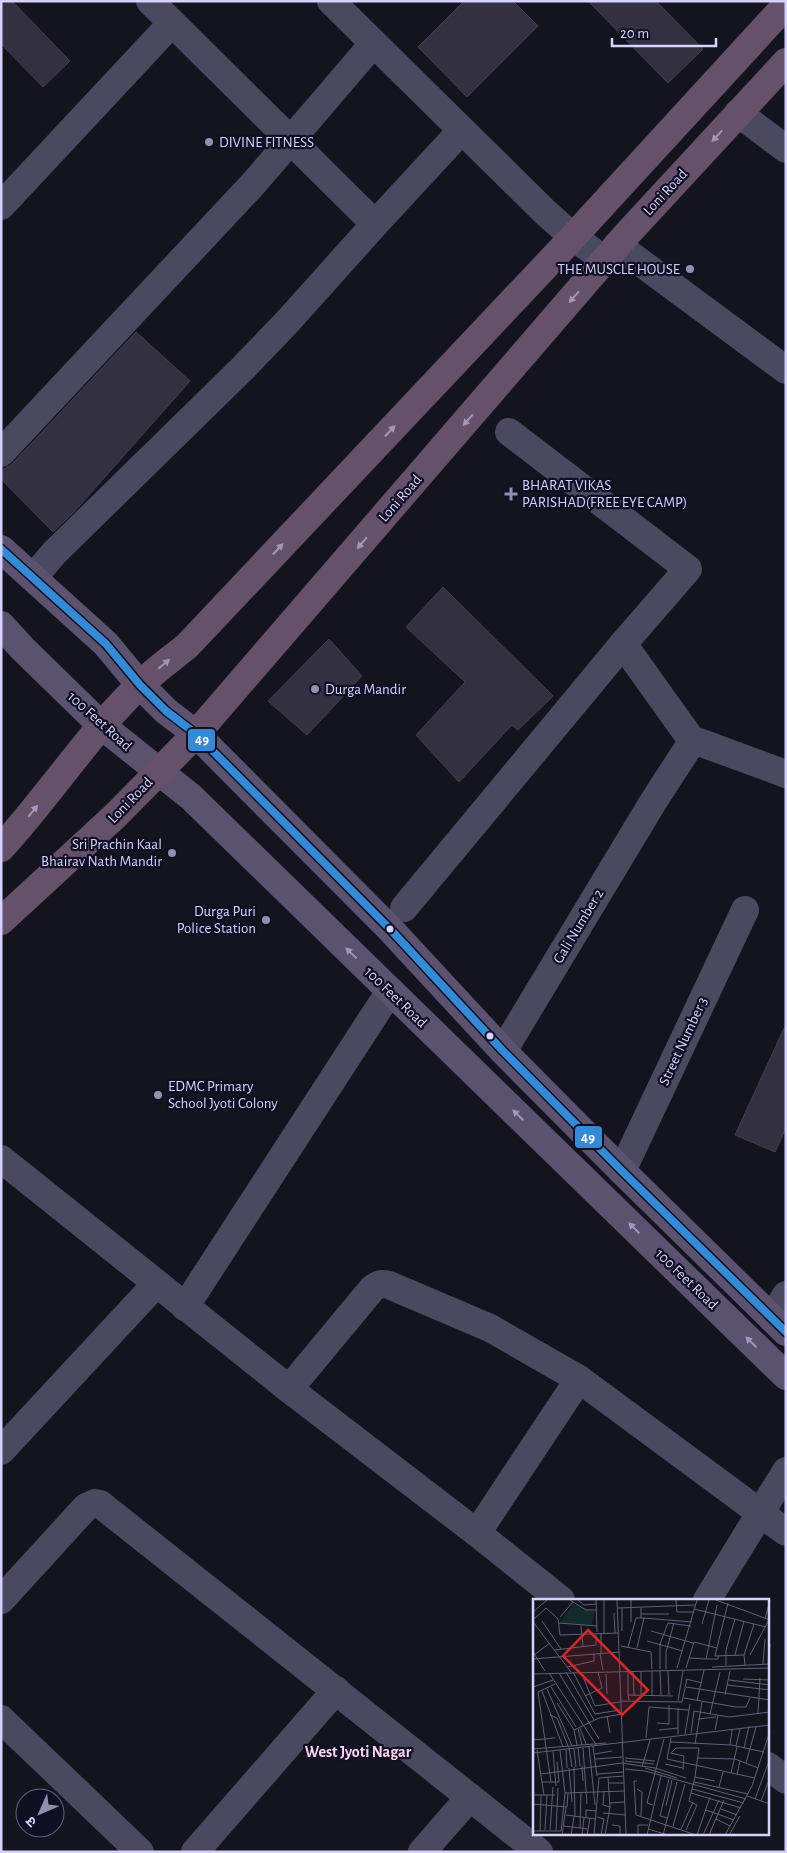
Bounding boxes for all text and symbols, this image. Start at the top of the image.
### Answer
scale bar [612,15,716,47]
text: 20 m [620,26,649,41]
one-way arrow [711,130,723,142]
place label: DIVINE FITNESS [219,135,314,150]
marker: DIVINE FITNESS [203,136,215,148]
street label: Loni Road [640,166,690,218]
place label: THE MUSCLE HOUSE [557,262,680,277]
marker: THE MUSCLE HOUSE [684,263,696,275]
one-way arrow [568,290,580,302]
one-way arrow [462,413,473,426]
one-way arrow [384,425,396,437]
street label: Loni Road [376,472,425,525]
place label: BHARAT VIKAS PARISHAD(FREE EYE CAMP) [522,478,687,510]
marker: BHARAT VIKAS PARISHAD(FREE EYE CAMP) [504,487,518,501]
one-way arrow [356,536,367,549]
one-way arrow [272,543,284,555]
one-way arrow [157,659,170,670]
place label: Durga Mandir [325,682,406,697]
marker: Durga Mandir [309,683,321,695]
street label: 100 Feet Road [65,689,135,754]
line badge: 49 [187,728,216,752]
text: 49 [195,733,209,747]
street label: Loni Road [105,775,156,826]
one-way arrow [28,805,38,818]
place label: Sri Prachin Kaal Bhairav Nath Mandir [41,837,162,869]
marker: Sri Prachin Kaal Bhairav Nath Mandir [166,847,178,859]
street label: Gali Number 2 [550,886,607,966]
place label: Durga Puri Police Station [177,904,256,936]
marker: Durga Puri Police Station [260,914,272,926]
unlabelled marker [385,924,395,934]
one-way arrow [345,947,357,959]
street label: 100 Feet Road [362,964,430,1031]
street label: Street Number 3 [656,995,710,1088]
unlabelled marker [485,1031,495,1041]
place label: EDMC Primary School Jyoti Colony [168,1079,278,1111]
marker: EDMC Primary School Jyoti Colony [152,1089,164,1101]
one-way arrow [512,1109,524,1121]
line badge: 49 [574,1125,603,1149]
text: 49 [581,1131,595,1145]
one-way arrow [628,1223,640,1235]
street label: 100 Feet Road [653,1246,721,1313]
one-way arrow [745,1336,757,1348]
inset map [533,1599,770,1836]
district label: West Jyoti Nagar [305,1744,412,1761]
north arrow [15,1788,65,1838]
text: उ [23,1813,39,1829]

